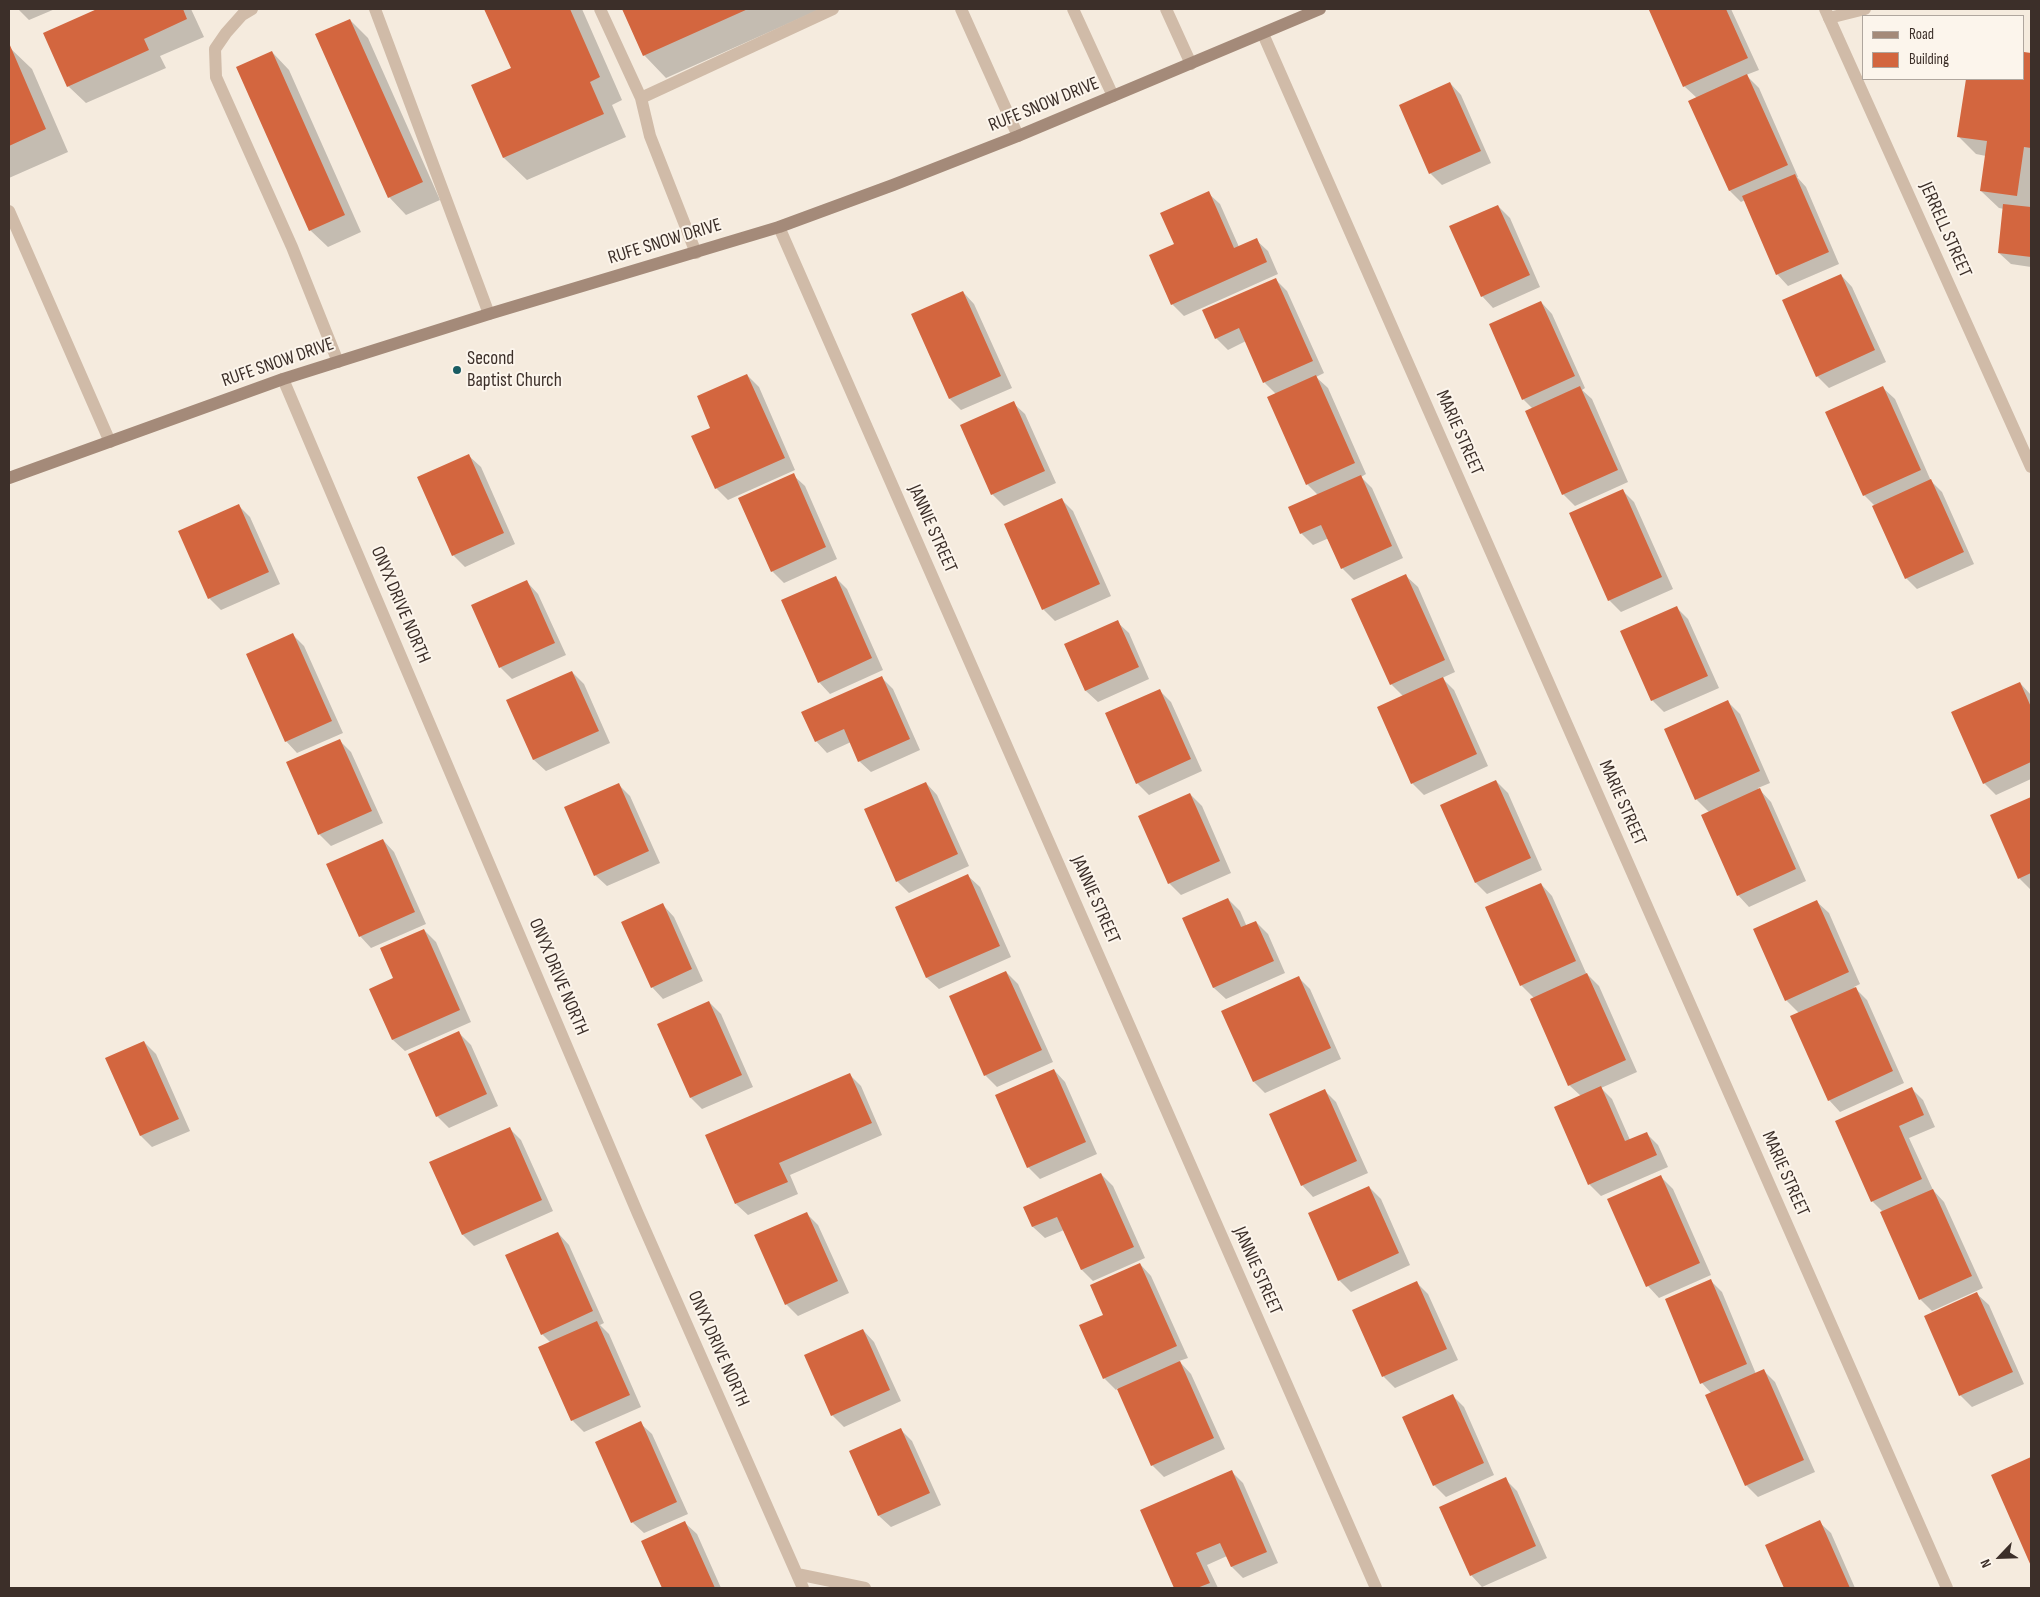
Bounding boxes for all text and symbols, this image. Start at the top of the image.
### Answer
legend [1862,15,2025,80]
text: Road [1909,25,1934,44]
text: Building [1909,50,1949,69]
street label: RUFE SNOW DRIVE [985,72,1103,138]
street label: JERRELL STREET [1914,179,1976,281]
street label: RUFE SNOW DRIVE [606,214,724,270]
street label: RUFE SNOW DRIVE [219,333,337,393]
place label: Second Baptist Church [467,348,562,392]
marker: Second Baptist Church [451,364,463,376]
street label: MARIE STREET [1430,387,1488,479]
street label: JANNIE STREET [902,481,962,577]
street label: ONYX DRIVE NORTH [365,543,435,667]
street label: MARIE STREET [1593,757,1651,849]
street label: JANNIE STREET [1065,852,1125,948]
street label: ONYX DRIVE NORTH [523,915,593,1039]
street label: MARIE STREET [1756,1128,1814,1220]
street label: JANNIE STREET [1227,1223,1287,1319]
street label: ONYX DRIVE NORTH [682,1288,754,1410]
north arrow [1975,1532,2025,1582]
text: N [1977,1556,1995,1570]

